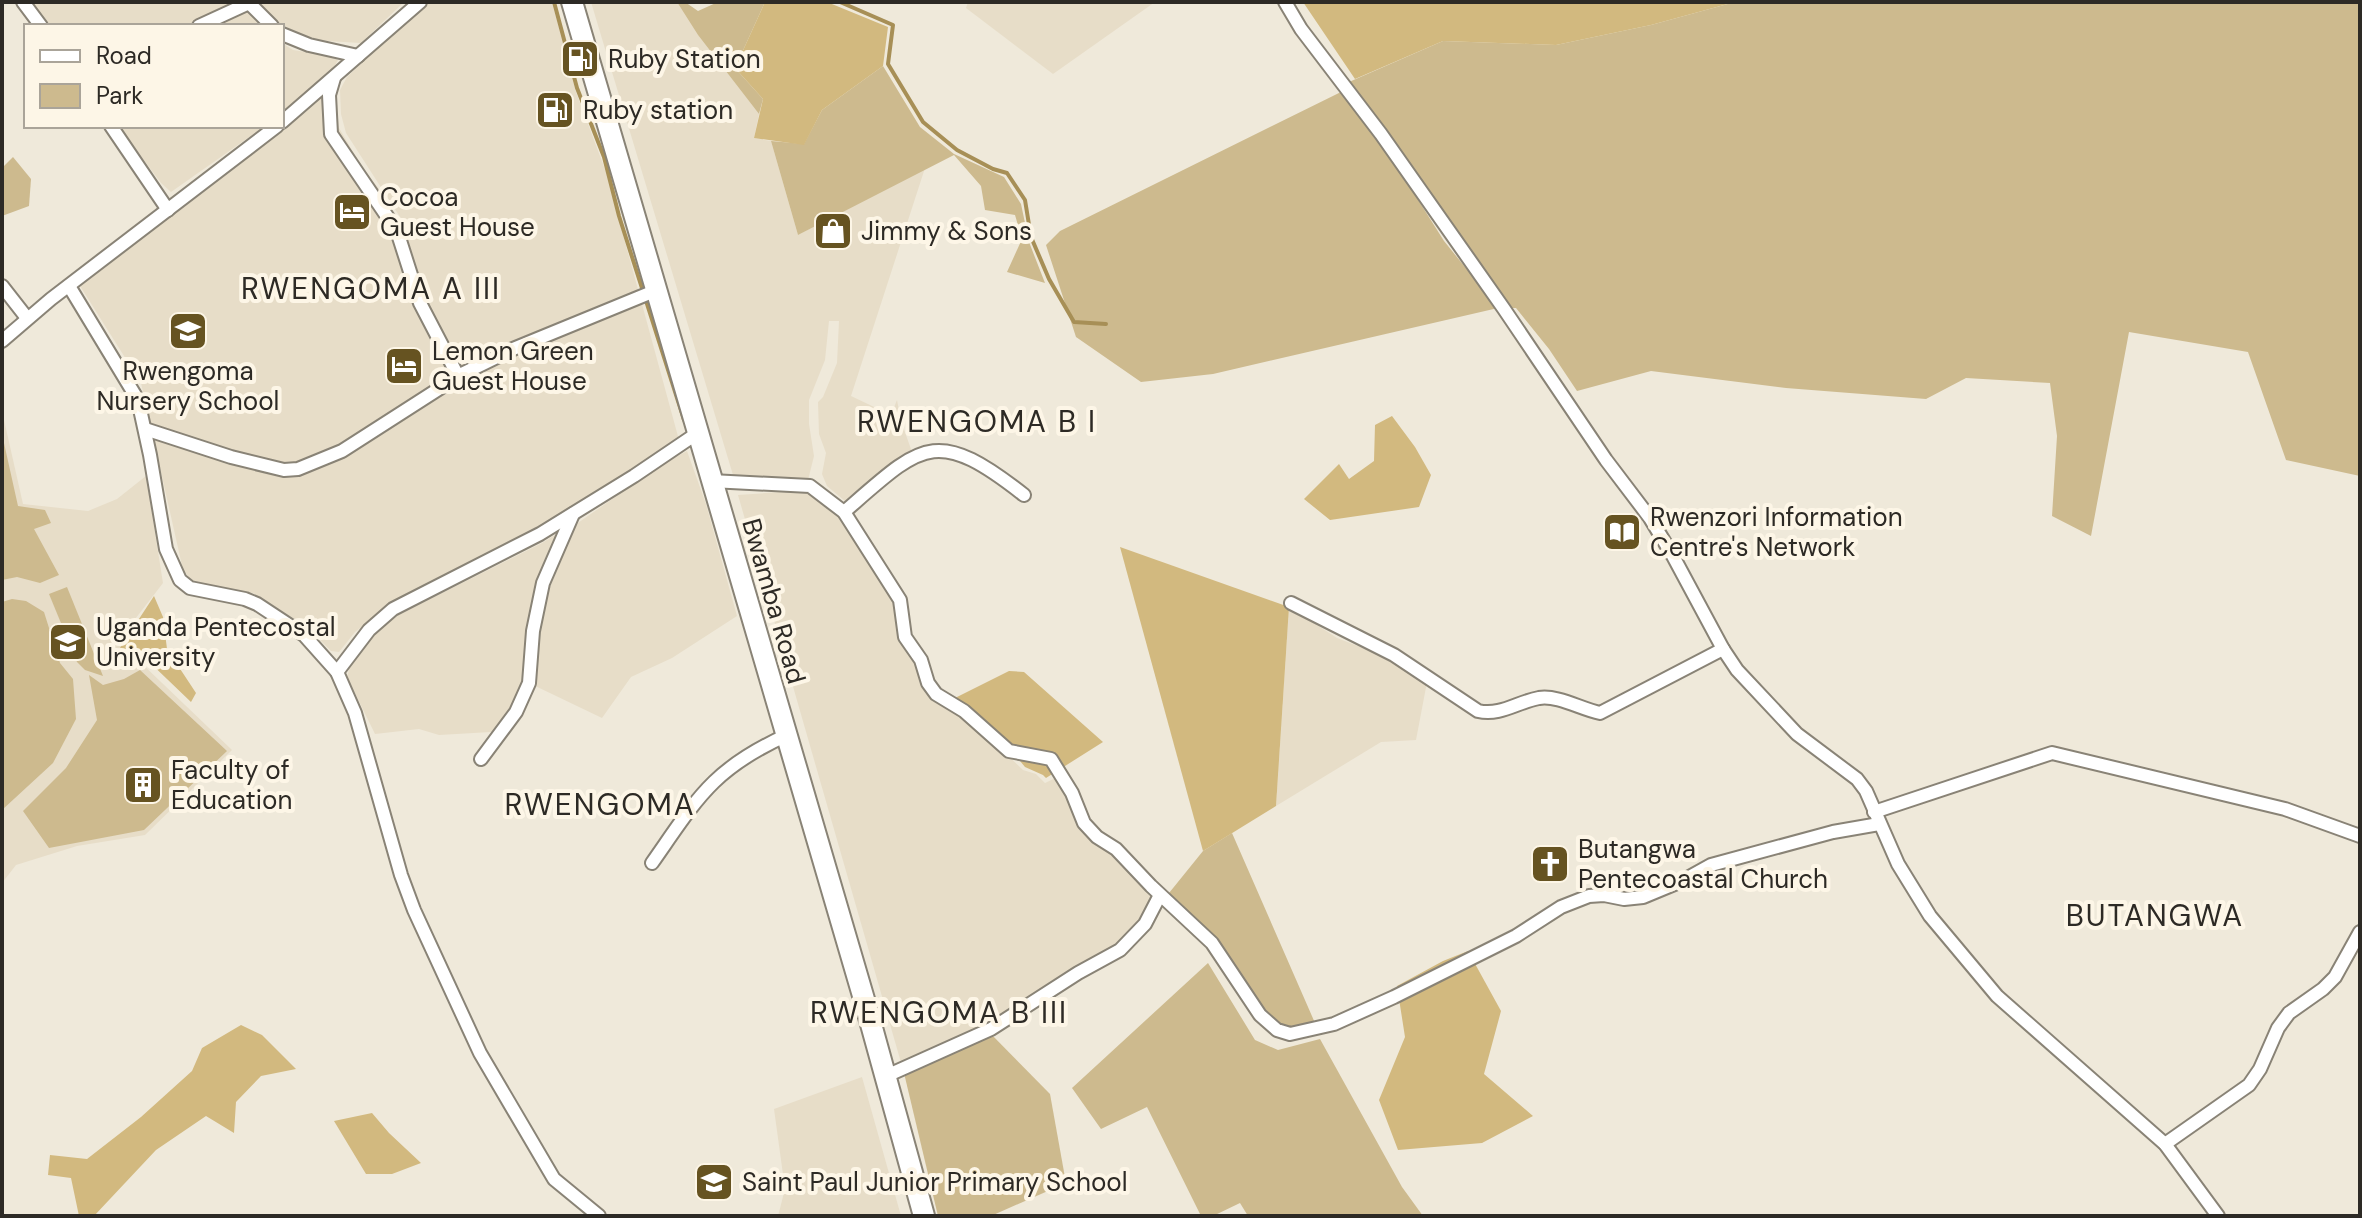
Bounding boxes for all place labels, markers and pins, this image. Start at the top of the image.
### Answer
fuel station icon: Ruby Station [559,38,601,80]
place label: Ruby Station [608,42,761,76]
fuel station icon: Ruby station [534,89,576,131]
place label: Ruby station [583,93,733,127]
place label: Cocoa Guest House [380,180,535,244]
hotel icon: Cocoa Guest House [331,191,373,233]
shop icon: Jimmy & Sons [812,210,854,252]
place label: Jimmy & Sons [861,214,1032,248]
school or university icon: Rwengoma Nursery School [167,310,209,352]
place label: Lemon Green Guest House [432,334,594,398]
hotel icon: Lemon Green Guest House [383,345,425,387]
place label: Rwengoma Nursery School [97,354,279,418]
place label: Rwenzori Information Centre's Network [1650,500,1903,564]
library icon: Rwenzori Information Centre's Network [1601,511,1643,553]
place label: Uganda Pentecostal University [96,610,336,674]
school or university icon: Uganda Pentecostal University [47,621,89,663]
place label: Faculty of Education [171,753,292,817]
building icon: Faculty of Education [122,764,164,806]
place label: Butangwa Pentecoastal Church [1578,832,1828,896]
church icon: Butangwa Pentecoastal Church [1529,843,1571,885]
school or university icon: Saint Paul Junior Primary School [693,1161,735,1203]
place label: Saint Paul Junior Primary School [742,1165,1128,1199]

